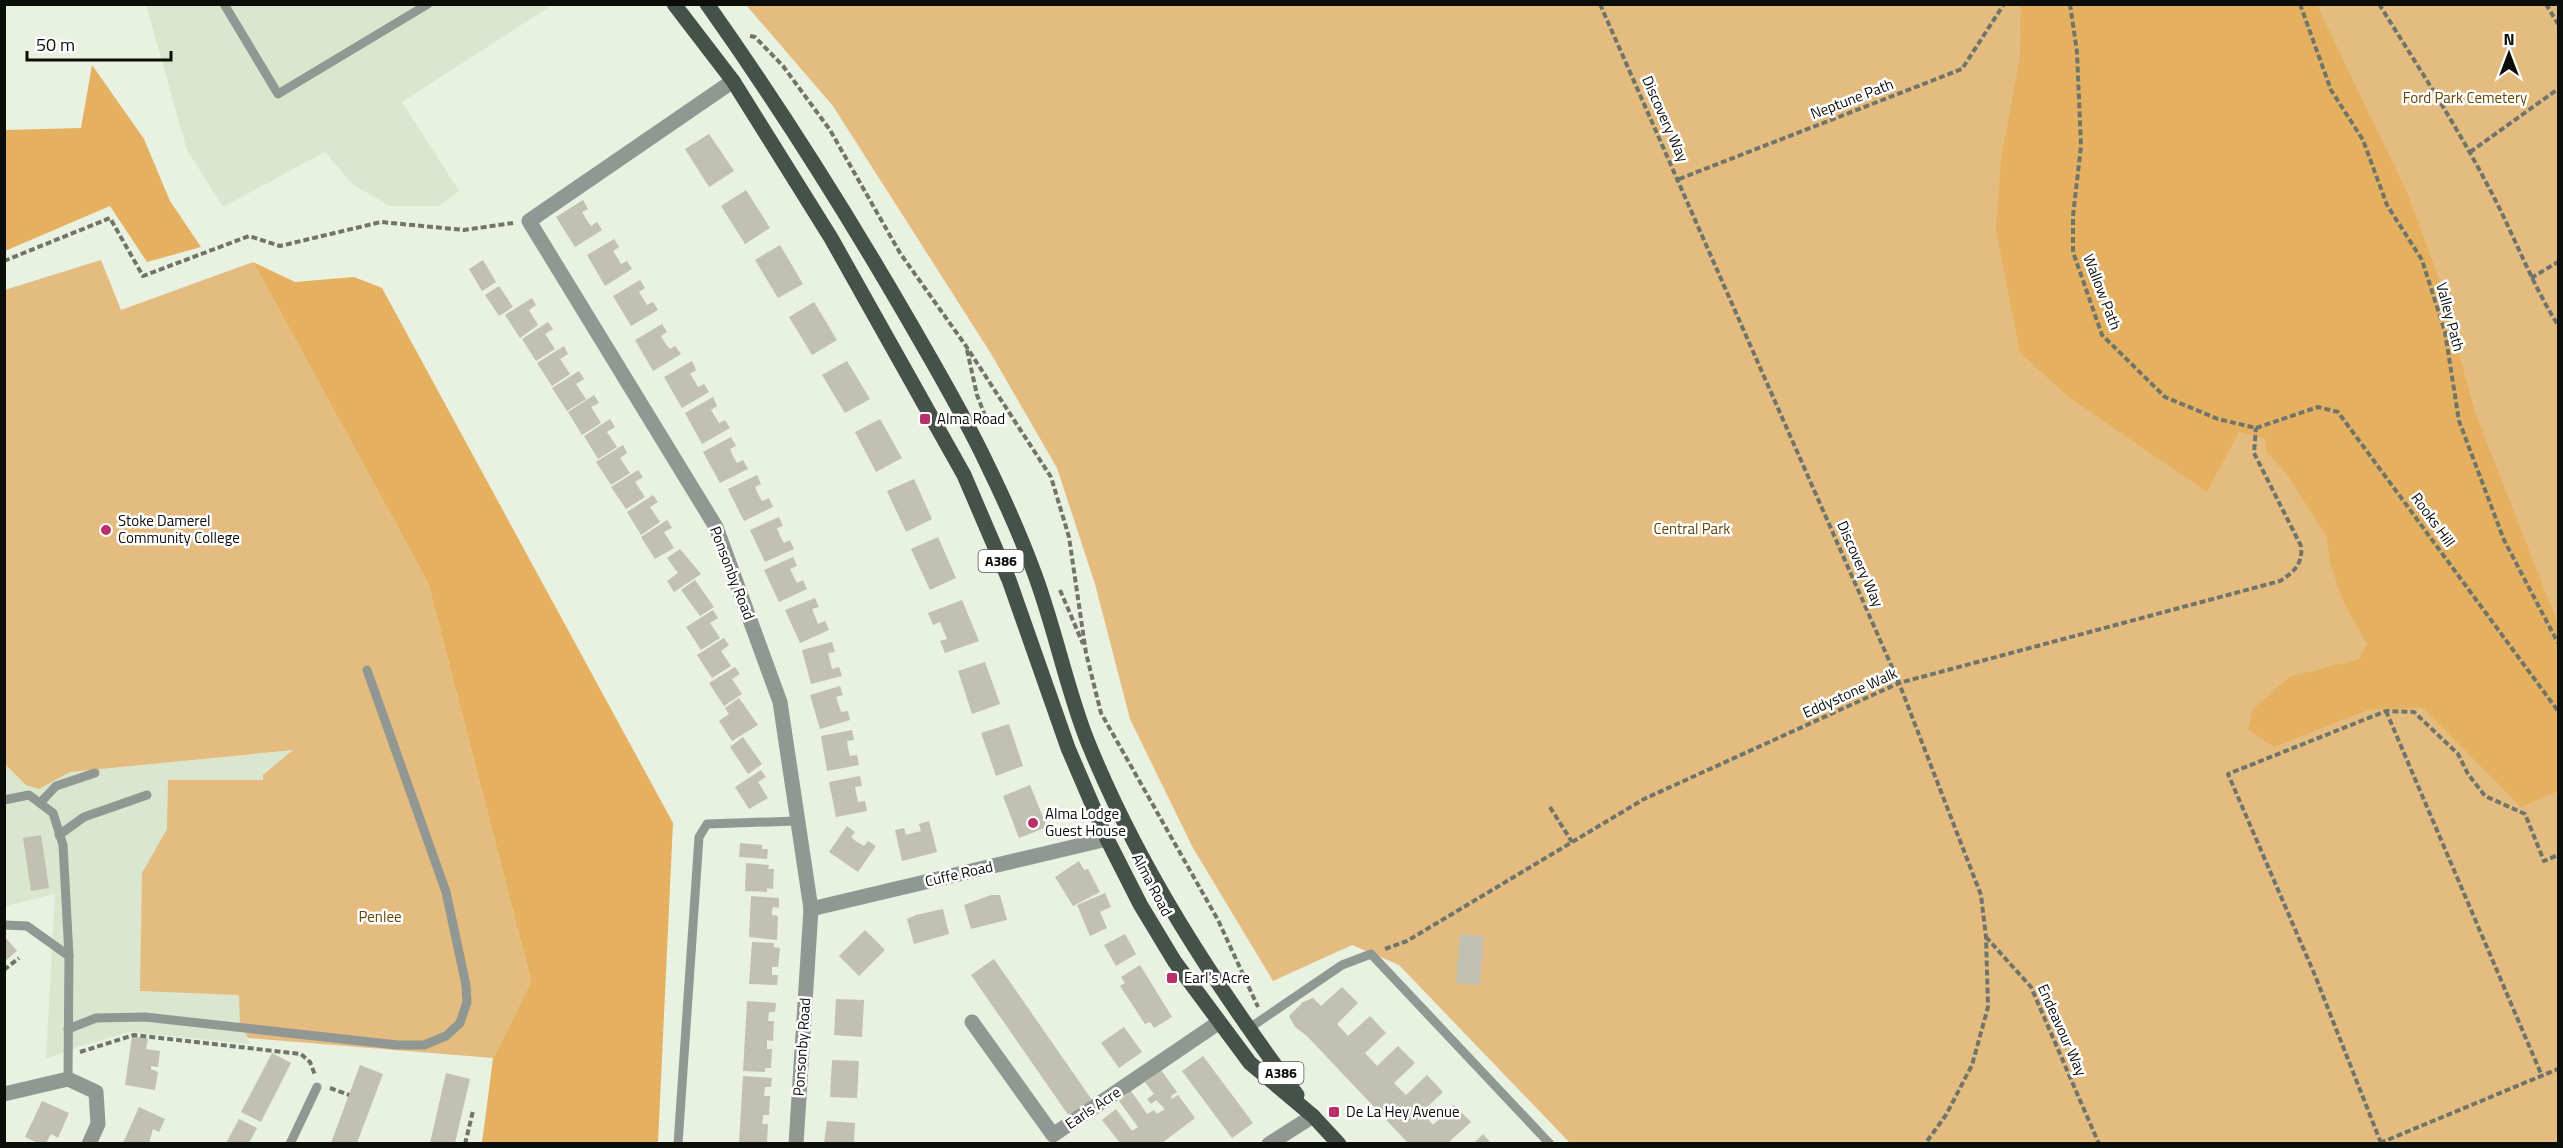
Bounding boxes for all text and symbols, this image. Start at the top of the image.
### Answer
scale bar [27,24,171,62]
north arrow [2479,24,2539,84]
text: N [2503,27,2515,51]
text: 50 m [36,31,75,58]
street label: Discovery Way [1636,72,1695,166]
street label: Neptune Path [1807,72,1897,125]
park label: Ford Park Cemetery [2403,86,2527,109]
street label: Wallow Path [2077,250,2127,333]
street label: Valley Path [2430,280,2471,354]
place label: Alma Road [937,407,1005,430]
marker: Alma Road [918,412,932,426]
street label: Rooks Hill [2406,488,2461,552]
place label: Stoke Damerel Community College [118,509,240,549]
park label: Central Park [1653,517,1731,540]
street label: Discovery Way [1831,517,1890,611]
marker: Stoke Damerel Community College [99,523,113,537]
street label: Ponsonby Road [704,523,761,623]
road number: A386 [978,550,1024,572]
street label: Eddystone Walk [1799,661,1901,724]
place label: Alma Lodge Guest House [1045,802,1126,842]
marker: Alma Lodge Guest House [1026,816,1040,830]
street label: Alma Road [1126,849,1179,920]
street label: Cuffe Road [923,855,995,892]
park label: Penlee [358,905,402,928]
place label: Earl's Acre [1184,966,1250,989]
marker: Earl's Acre [1165,971,1179,985]
street label: Endeavour Way [2032,980,2093,1079]
street label: Ponsonby Road [787,997,816,1097]
road number: A386 [1258,1062,1304,1084]
street label: Earls Acre [1060,1081,1125,1135]
place label: De La Hey Avenue [1346,1100,1460,1123]
marker: De La Hey Avenue [1327,1105,1341,1119]

